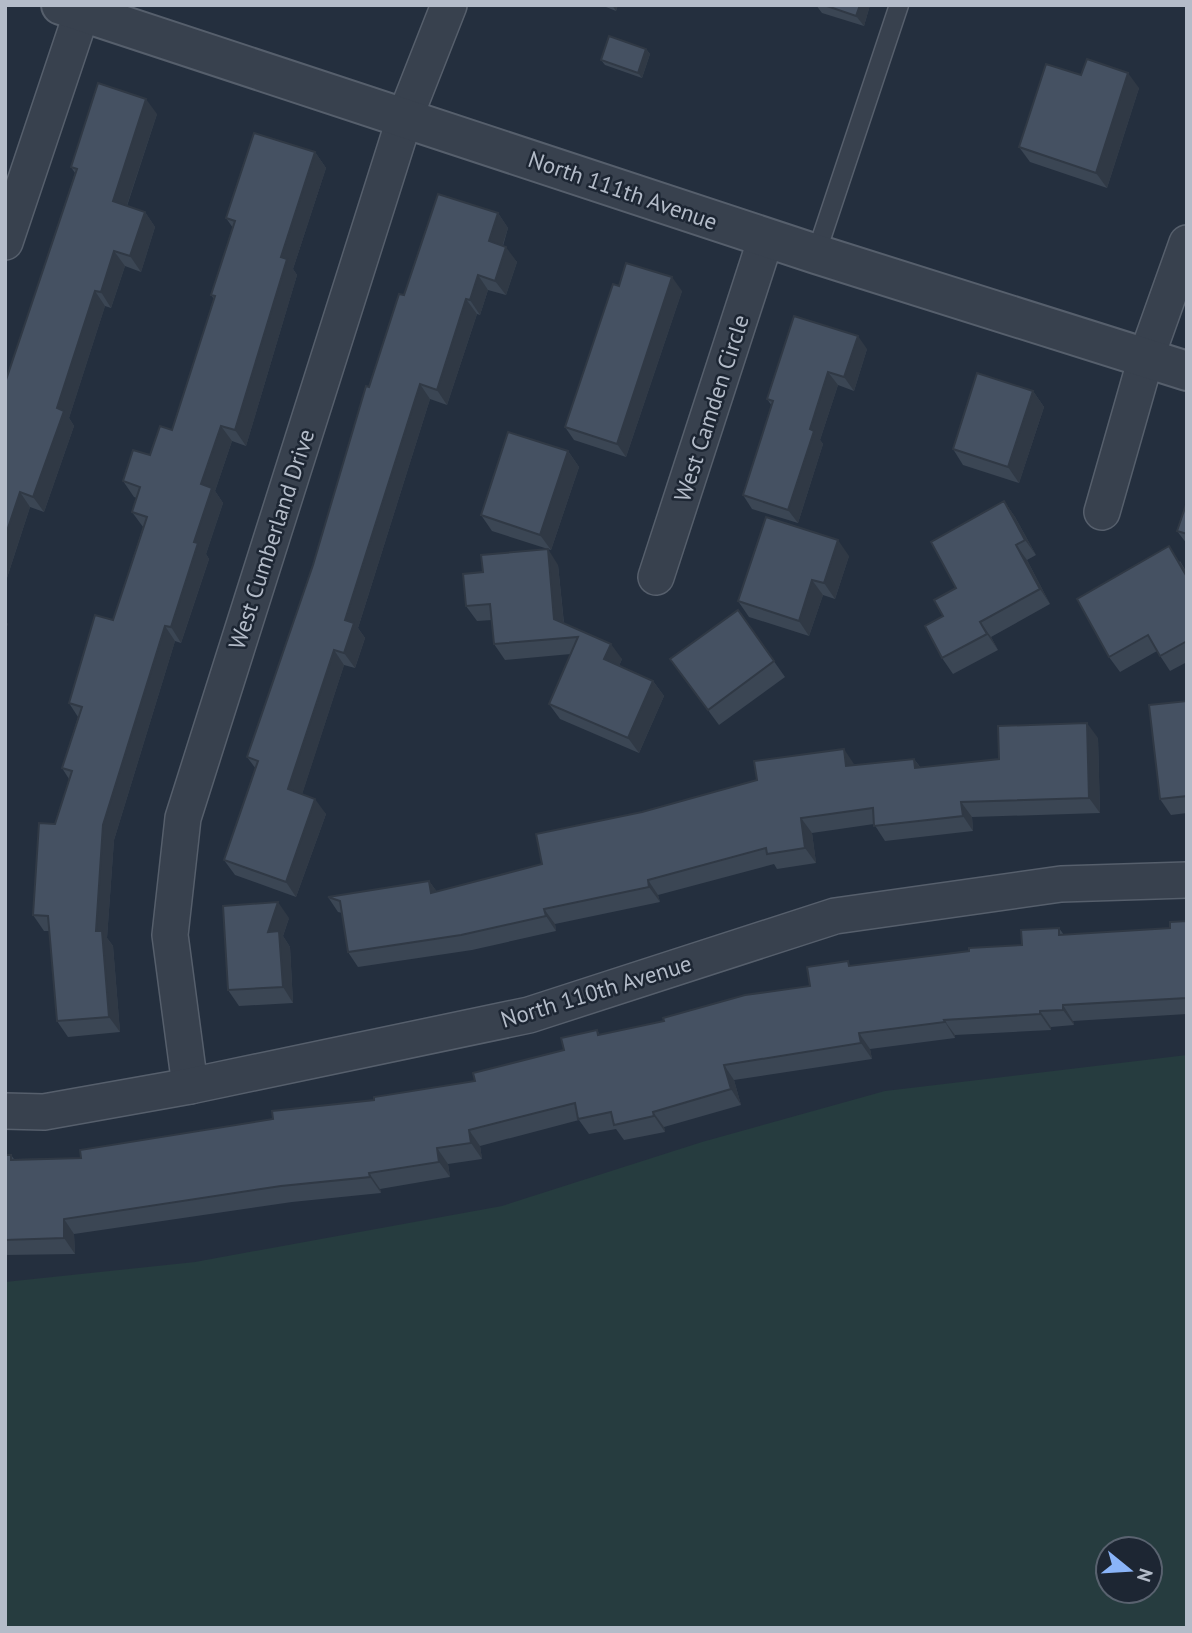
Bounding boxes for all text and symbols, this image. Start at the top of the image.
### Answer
street label: North 111th Avenue [525,144,721,236]
street label: West Camden Circle [667,311,755,505]
street label: West Cumberland Drive [222,425,320,653]
street label: North 110th Avenue [497,948,695,1034]
north arrow [1094,1535,1164,1605]
text: N [1132,1566,1159,1585]

